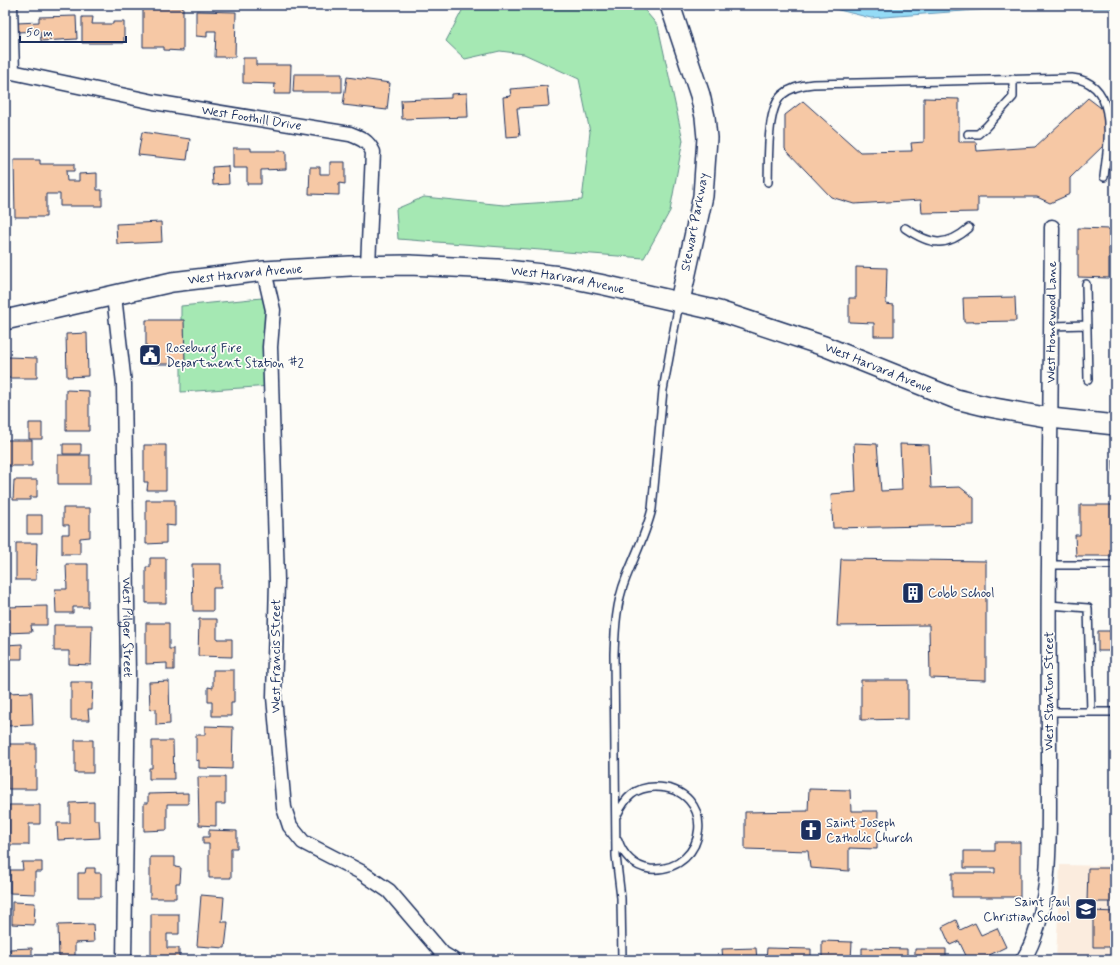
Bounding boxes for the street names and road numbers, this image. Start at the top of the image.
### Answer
street label: West Foothill Drive [200,101,303,134]
street label: Stewart Parkway [677,171,713,273]
street label: West Harvard Avenue [187,260,303,289]
street label: West Homewood Lane [1042,261,1060,383]
street label: West Harvard Avenue [510,262,627,298]
street label: West Harvard Avenue [822,339,935,397]
street label: West Pilger Street [118,577,137,678]
street label: West Francis Street [268,599,285,713]
street label: West Stanton Street [1041,631,1058,751]

